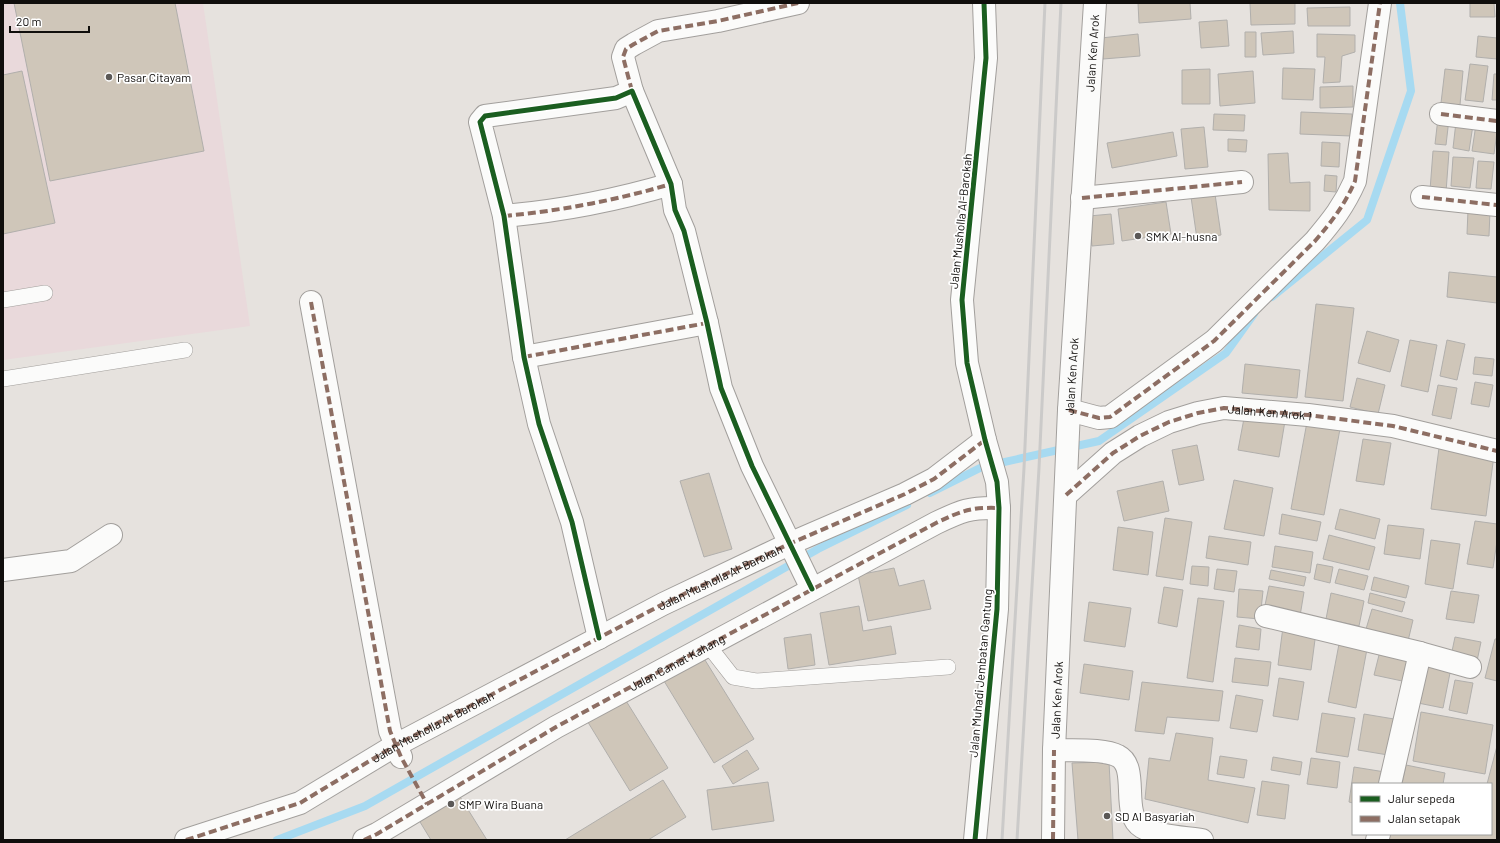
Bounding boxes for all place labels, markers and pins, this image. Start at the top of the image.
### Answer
place label: Pasar Citayam [117,70,191,84]
marker: Pasar Citayam [104,72,114,82]
place label: SMK Al-husna [1146,229,1217,243]
marker: SMK Al-husna [1133,231,1143,241]
place label: SMP Wira Buana [459,797,543,811]
marker: SMP Wira Buana [446,799,456,809]
place label: SD Al Basyariah [1115,809,1195,823]
marker: SD Al Basyariah [1102,811,1112,821]

